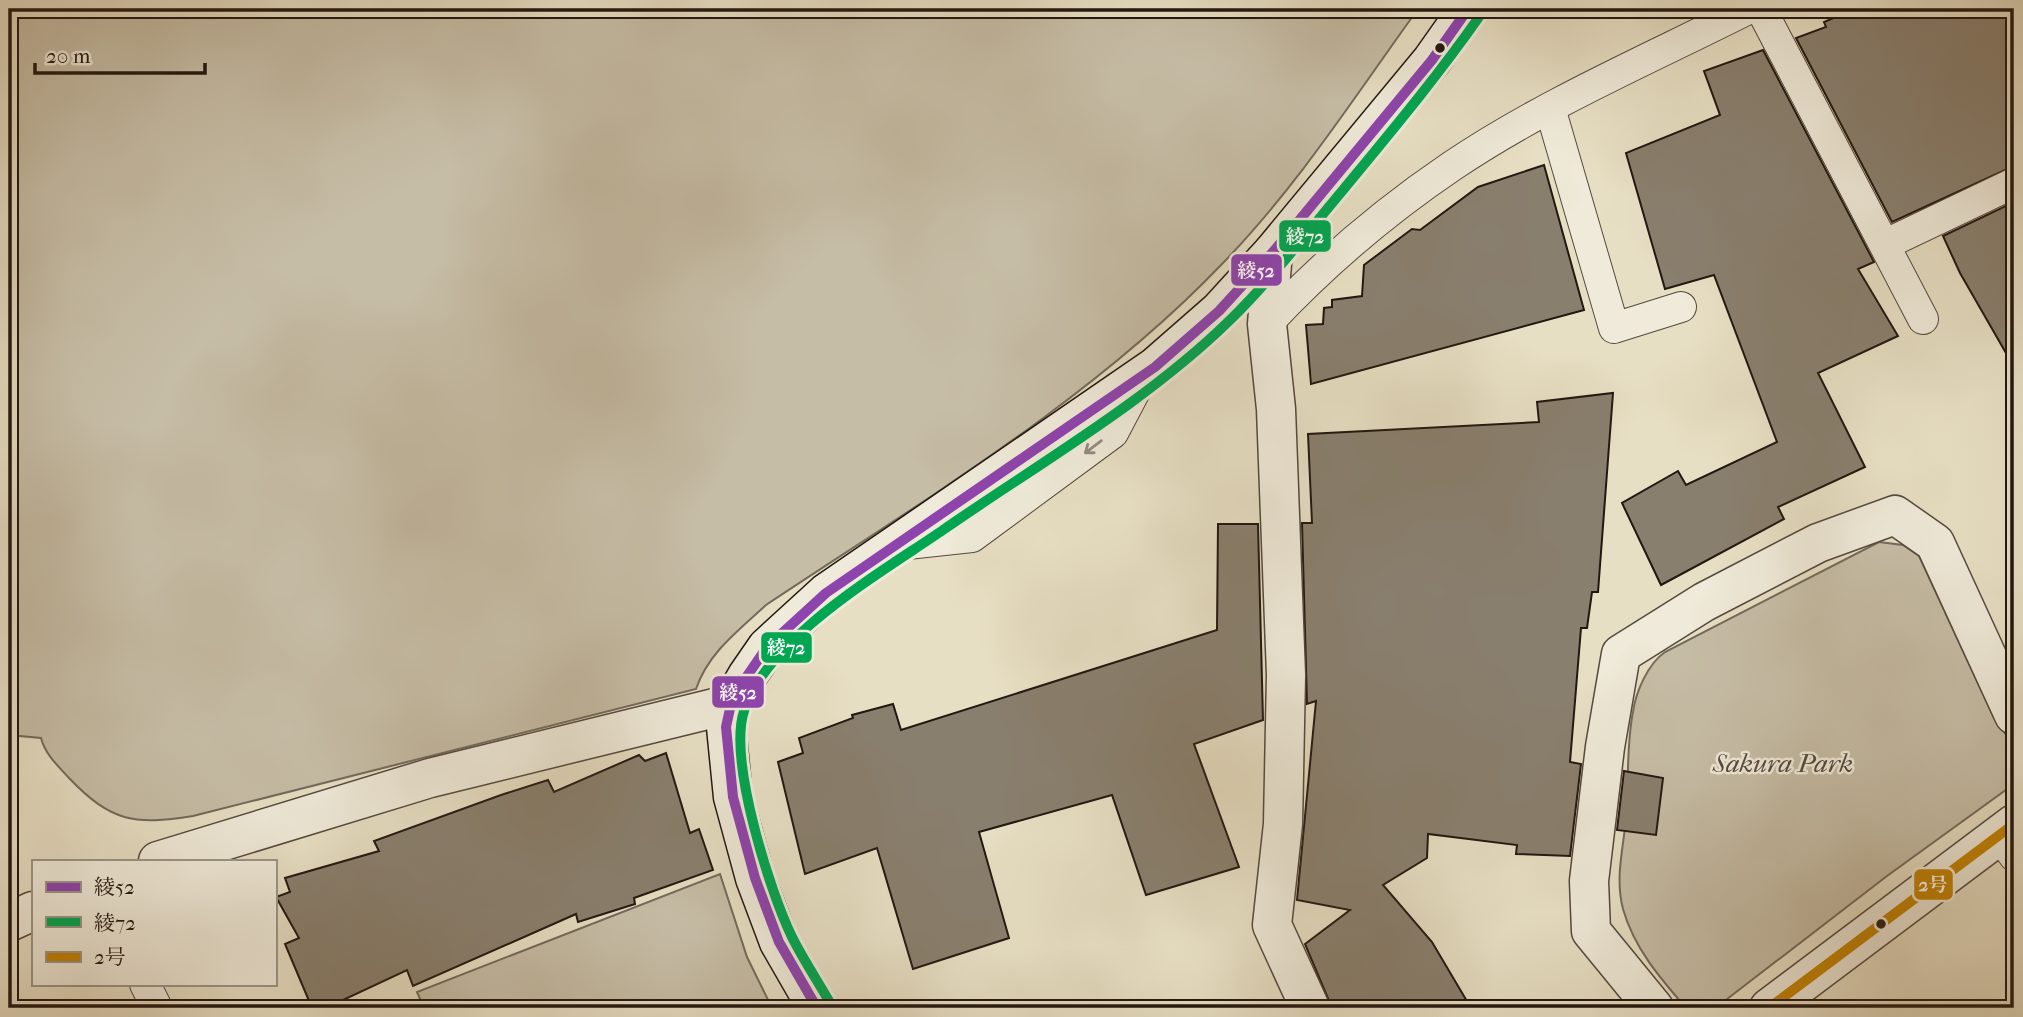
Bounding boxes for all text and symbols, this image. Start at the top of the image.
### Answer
scale bar [35,32,205,76]
unlabelled marker [1433,41,1447,55]
text: 20 m [46,44,91,68]
line badge: 綾72 [1278,219,1332,253]
text: 綾72 [1286,226,1324,248]
line badge: 綾52 [1230,253,1283,287]
text: 綾52 [1238,260,1275,282]
one-way arrow [1084,440,1103,455]
line badge: 綾72 [760,631,813,664]
text: 綾72 [767,637,805,659]
line badge: 綾52 [711,675,765,709]
text: 綾52 [720,682,757,704]
park label: Sakura Park [1712,748,1853,779]
legend [32,860,276,986]
line badge: 2号 [1913,868,1954,901]
text: 2号 [1919,874,1947,896]
text: 綾52 [94,875,135,899]
text: 綾72 [94,911,136,935]
unlabelled marker [1874,917,1888,931]
text: 2号 [94,945,126,969]

